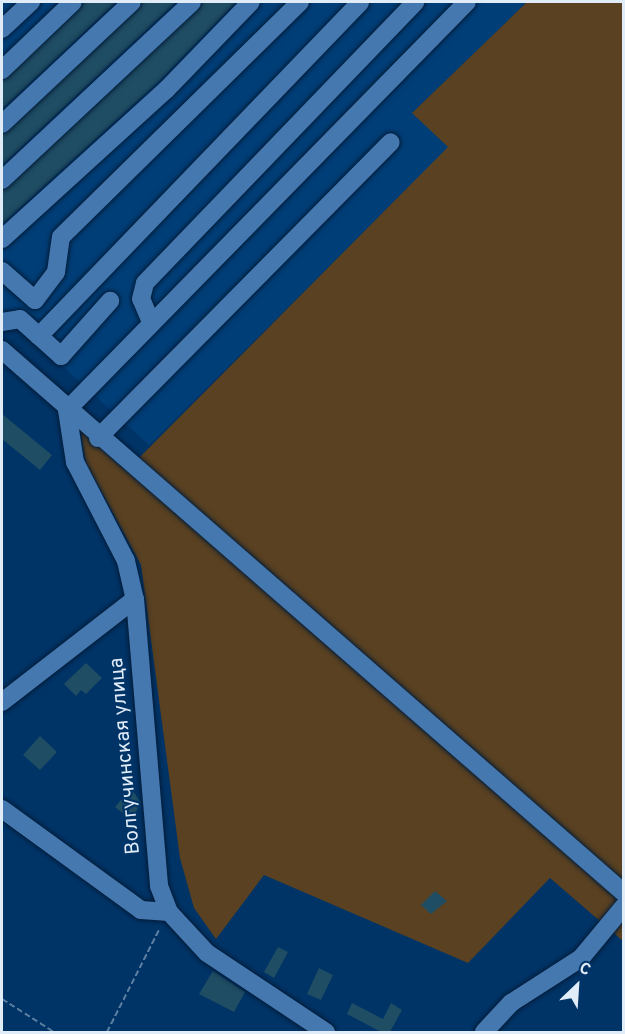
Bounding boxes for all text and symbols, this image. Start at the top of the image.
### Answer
street label: Волгучинская улица [105,657,147,855]
north arrow [547,956,607,1016]
text: С [576,958,593,981]

